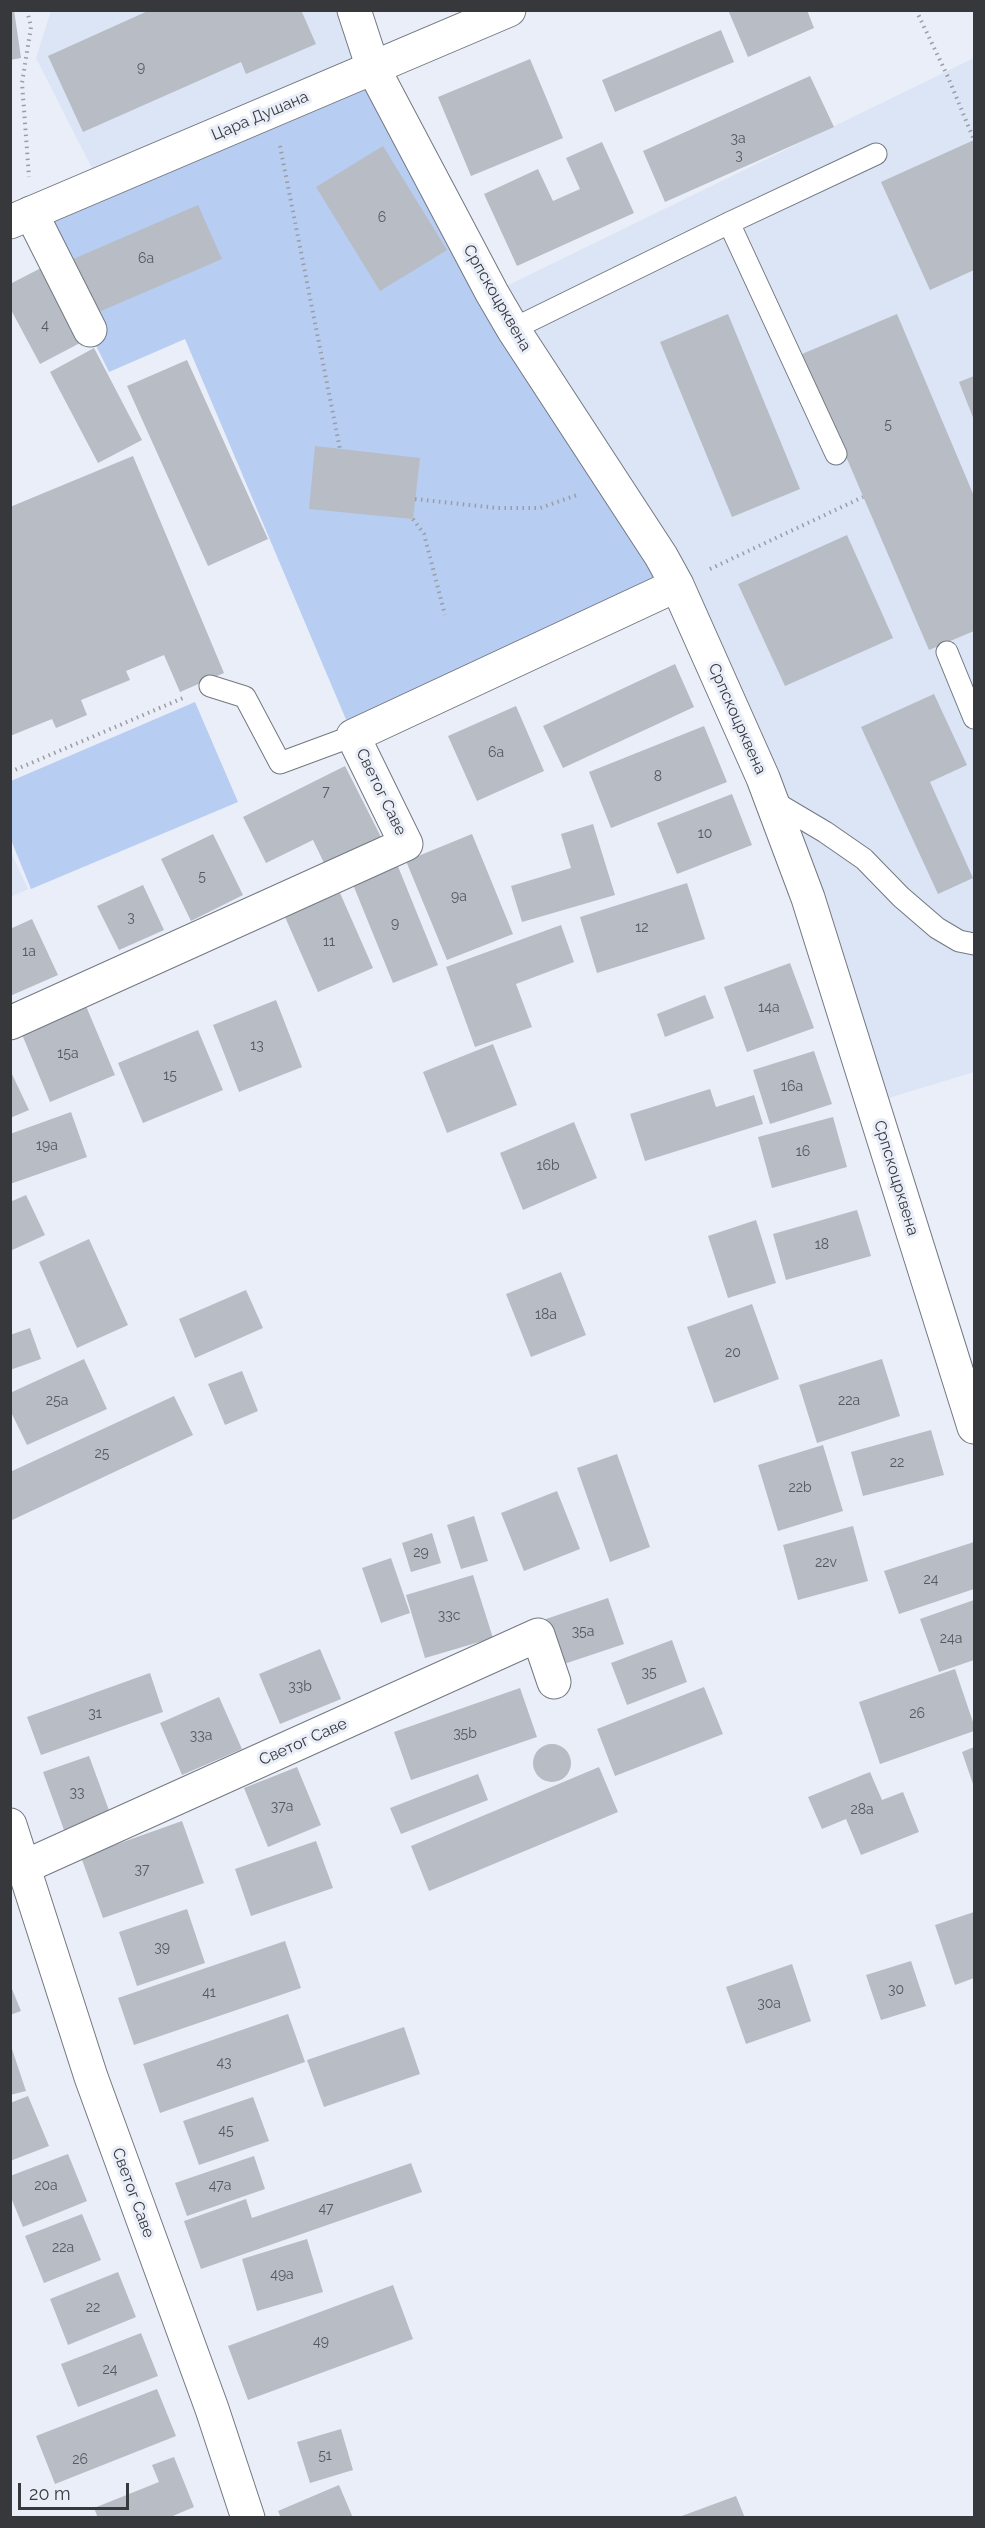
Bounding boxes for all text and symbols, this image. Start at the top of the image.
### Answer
house number: 9 [137,60,145,76]
street label: Цара Душана [209,87,311,145]
house number: 3a [730,131,746,147]
house number: 3 [735,148,743,164]
house number: 6 [378,210,386,226]
street label: Српскоцрквена [459,241,535,355]
house number: 6a [138,251,154,267]
house number: 4 [41,318,49,334]
house number: 5 [884,417,892,433]
street label: Српскоцрквена [704,660,770,778]
street label: Светог Саве [352,745,410,839]
house number: 6a [488,745,504,761]
house number: 8 [654,769,662,785]
house number: 7 [322,784,330,800]
house number: 10 [698,826,712,842]
house number: 5 [198,869,206,885]
house number: 9a [451,889,467,905]
house number: 3 [127,910,135,926]
house number: 9 [391,916,399,932]
house number: 12 [635,920,649,936]
house number: 11 [323,934,335,950]
house number: 1a [22,944,36,960]
house number: 14a [758,1000,780,1016]
house number: 13 [250,1038,264,1054]
house number: 15a [57,1046,79,1062]
house number: 15 [163,1068,177,1084]
house number: 16a [781,1079,803,1095]
street label: Српскоцрквена [869,1118,923,1238]
house number: 19a [36,1138,58,1154]
house number: 16 [796,1144,810,1160]
house number: 16b [536,1158,560,1174]
house number: 18 [815,1237,829,1253]
house number: 18a [535,1307,557,1323]
house number: 20 [725,1345,741,1361]
house number: 25a [46,1393,68,1409]
house number: 22a [838,1393,860,1409]
house number: 25 [95,1446,109,1462]
house number: 22 [890,1455,904,1471]
house number: 22b [788,1480,812,1496]
house number: 29 [413,1545,429,1561]
house number: 22v [815,1555,837,1571]
house number: 24 [924,1572,938,1588]
house number: 33c [438,1608,460,1624]
house number: 35a [572,1624,594,1640]
house number: 24a [940,1631,962,1647]
house number: 35 [641,1665,657,1681]
house number: 33b [288,1679,312,1695]
house number: 31 [88,1706,102,1722]
house number: 26 [909,1706,925,1722]
street label: Светог Саве [256,1714,350,1770]
house number: 35b [453,1726,477,1742]
house number: 33a [190,1728,212,1744]
house number: 33 [70,1785,84,1801]
house number: 37a [271,1799,293,1815]
house number: 28a [850,1802,874,1818]
house number: 37 [135,1862,149,1878]
house number: 39 [154,1940,170,1956]
house number: 30 [888,1982,904,1998]
house number: 41 [202,1985,216,2001]
house number: 30a [757,1996,781,2012]
house number: 43 [216,2055,232,2071]
house number: 45 [218,2123,234,2139]
street label: Светог Саве [108,2145,158,2241]
house number: 20a [34,2178,58,2194]
house number: 47a [209,2178,231,2194]
house number: 47 [318,2201,334,2217]
house number: 22a [52,2240,74,2256]
house number: 49a [270,2267,294,2283]
house number: 22 [86,2300,100,2316]
house number: 49 [313,2334,329,2350]
house number: 24 [103,2362,117,2378]
house number: 51 [318,2448,332,2464]
house number: 26 [72,2452,88,2468]
scale bar [21,2471,132,2509]
text: 20 m [29,2483,71,2504]

